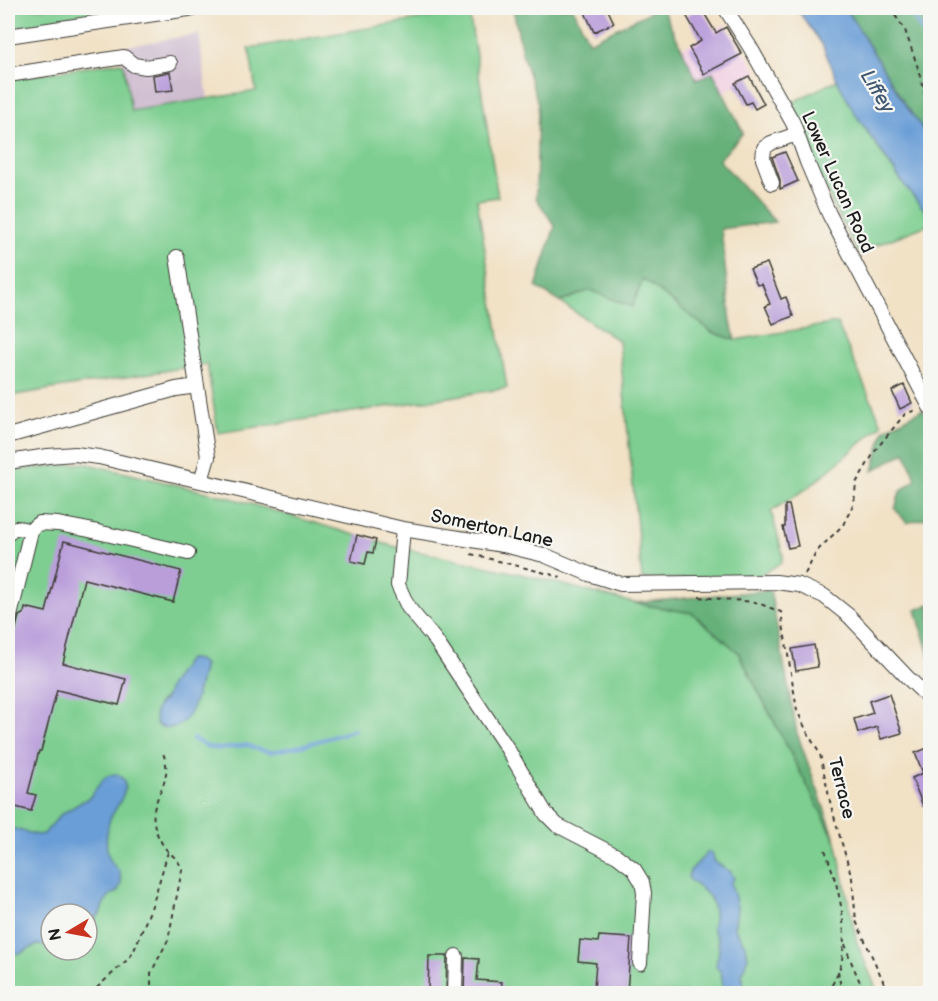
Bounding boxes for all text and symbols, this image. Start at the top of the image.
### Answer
water label: Liffey [855,66,900,118]
street label: Lower Lucan Road [797,108,878,256]
street label: Somerton Lane [429,505,555,552]
street label: Terrace [824,755,859,821]
north arrow [39,902,99,962]
text: N [45,927,66,942]

